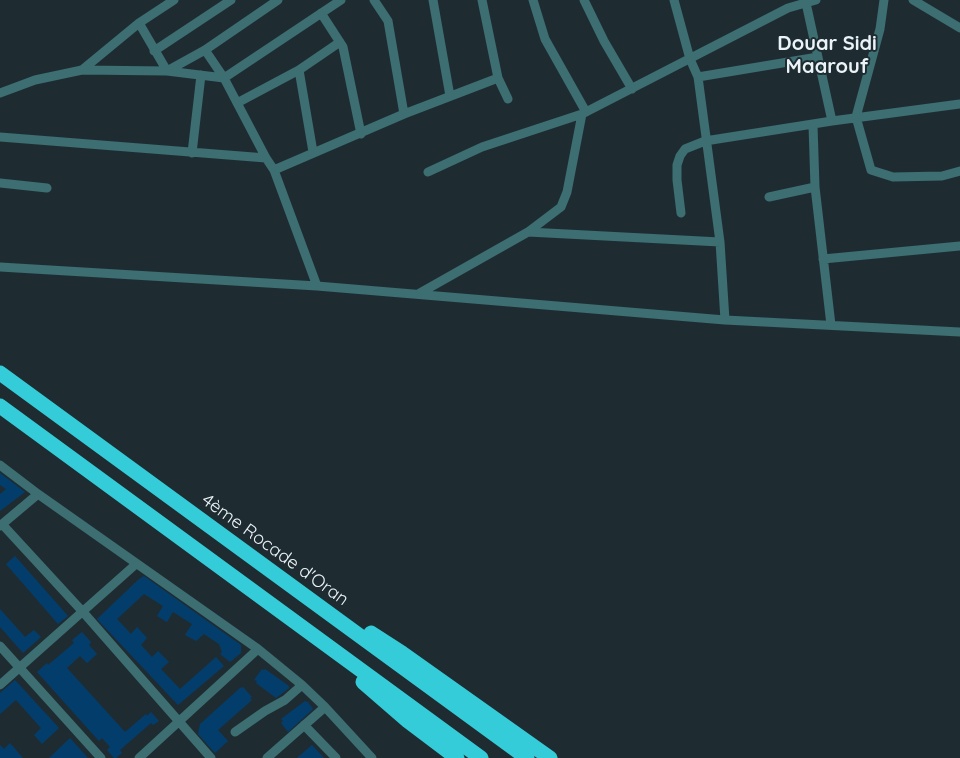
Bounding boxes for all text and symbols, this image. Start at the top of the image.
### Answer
district label: Douar Sidi Maarouf [777,32,877,79]
street label: 4ème Rocade d'Oran [197,489,353,611]

